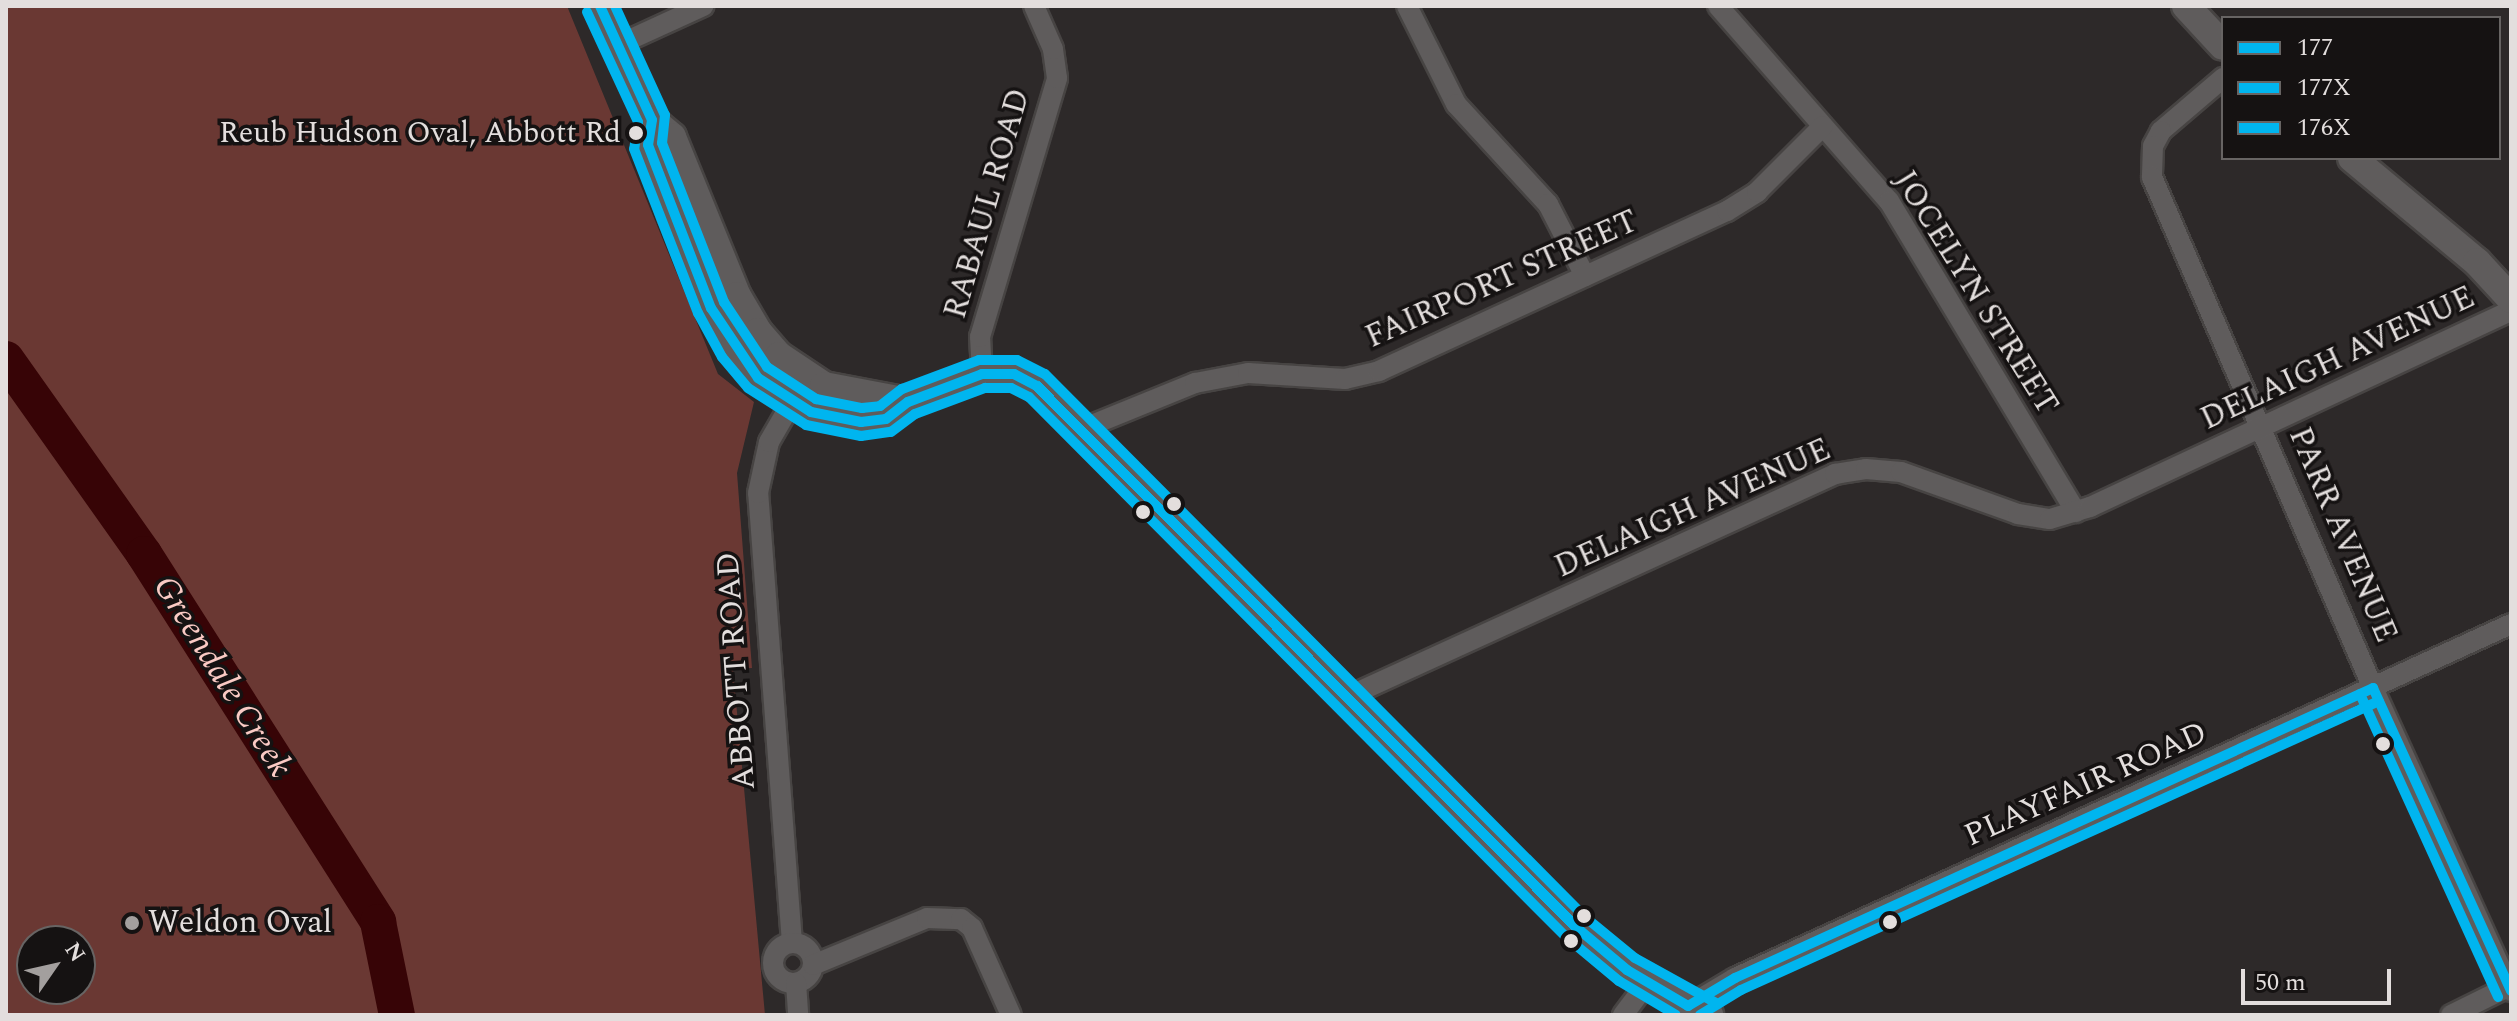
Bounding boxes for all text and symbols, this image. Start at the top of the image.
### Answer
legend [2221,16,2501,160]
text: 177 [2297,30,2333,66]
text: 177X [2297,70,2351,106]
street label: RABAUL ROAD [937,85,1039,323]
text: 176X [2297,110,2351,146]
place label: Reub Hudson Oval, Abbott Rd [219,115,621,151]
marker: Reub Hudson Oval, Abbott Rd [628,125,644,141]
street label: JOCELYN STREET [1884,164,2066,422]
street label: FAIRPORT STREET [1360,203,1644,357]
street label: DELAIGH AVENUE [2195,279,2481,439]
street label: PARR AVENUE [2279,422,2405,648]
street label: DELAIGH AVENUE [1549,431,1837,587]
unlabelled marker [1166,496,1182,512]
unlabelled marker [1135,504,1151,520]
street label: ABBOTT ROAD [710,551,764,791]
water label: Greendale Creek [144,569,300,785]
street label: PLAYFAIR ROAD [1959,714,2213,856]
unlabelled marker [2375,736,2391,752]
place label: Weldon Oval [148,904,332,942]
unlabelled marker [1576,908,1592,924]
marker: Weldon Oval [123,914,141,932]
unlabelled marker [1882,914,1898,930]
north arrow [16,925,96,1005]
unlabelled marker [1563,933,1579,949]
text: N [56,936,93,969]
scale bar [2245,953,2395,1003]
text: 50 m [2255,965,2306,1001]

